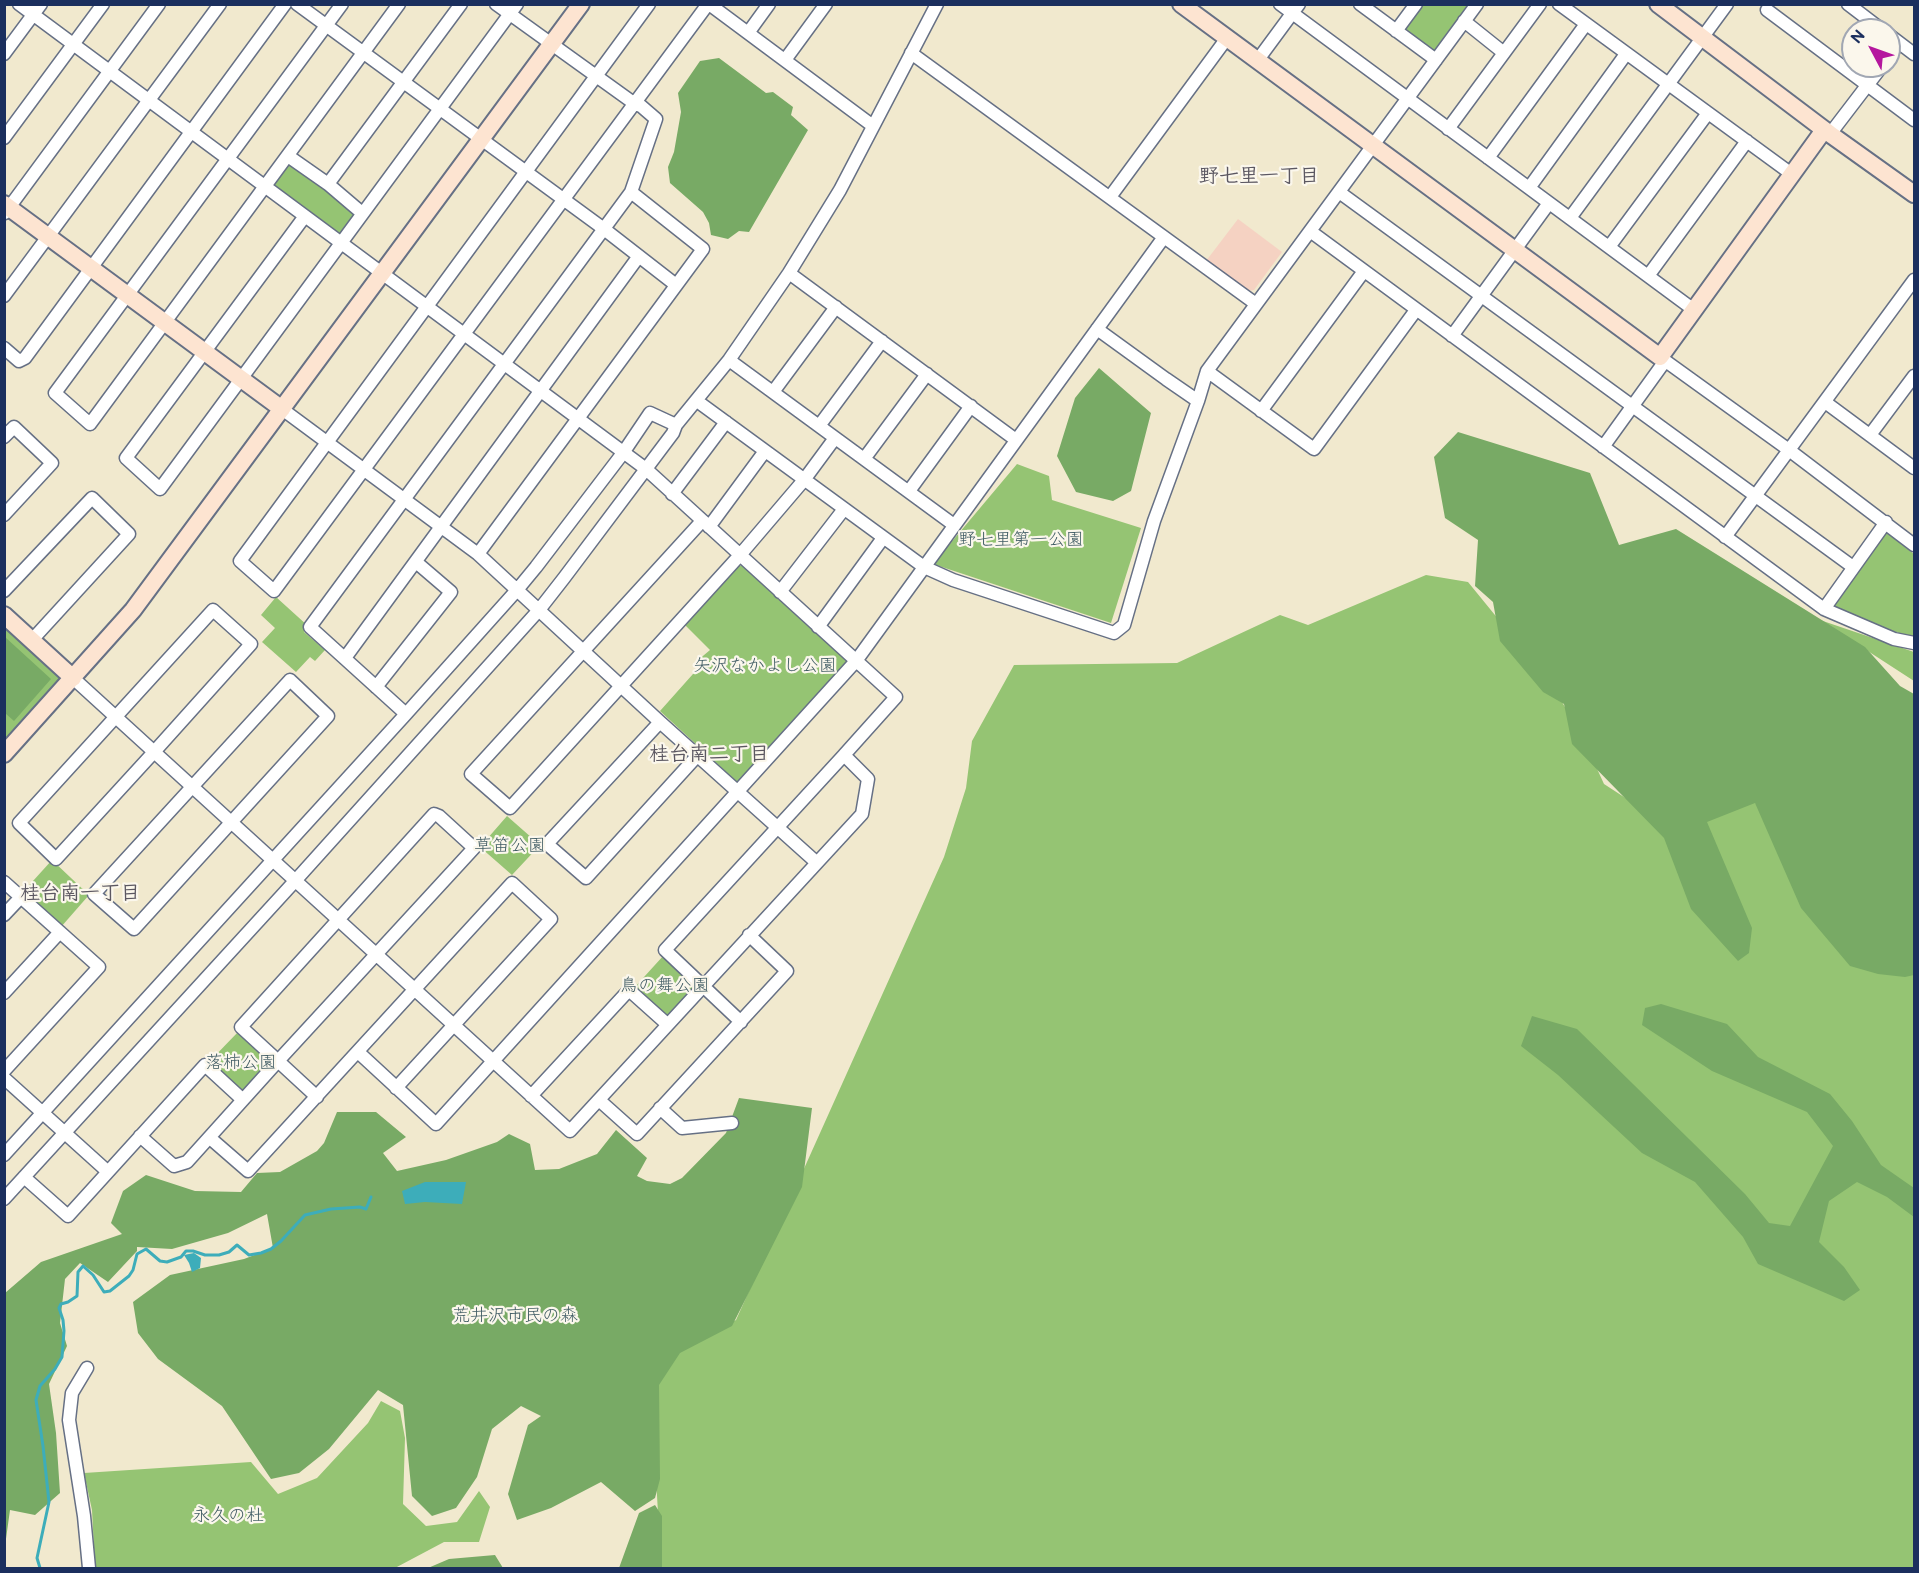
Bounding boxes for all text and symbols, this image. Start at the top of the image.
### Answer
north arrow [1841,18,1901,78]
text: N [1847,26,1870,48]
district label: 野七里一丁目 [1199,165,1319,189]
park label: 野七里第一公園 [958,529,1084,551]
park label: 矢沢なかよし公園 [693,655,837,677]
district label: 桂台南二丁目 [649,743,769,767]
park label: 草笛公園 [474,835,546,857]
district label: 桂台南一丁目 [20,882,140,906]
park label: 鳥の舞公園 [620,975,710,997]
park label: 落柿公園 [205,1052,277,1074]
park label: 荒井沢市民の森 [452,1305,578,1327]
park label: 永久の杜 [192,1505,264,1527]

